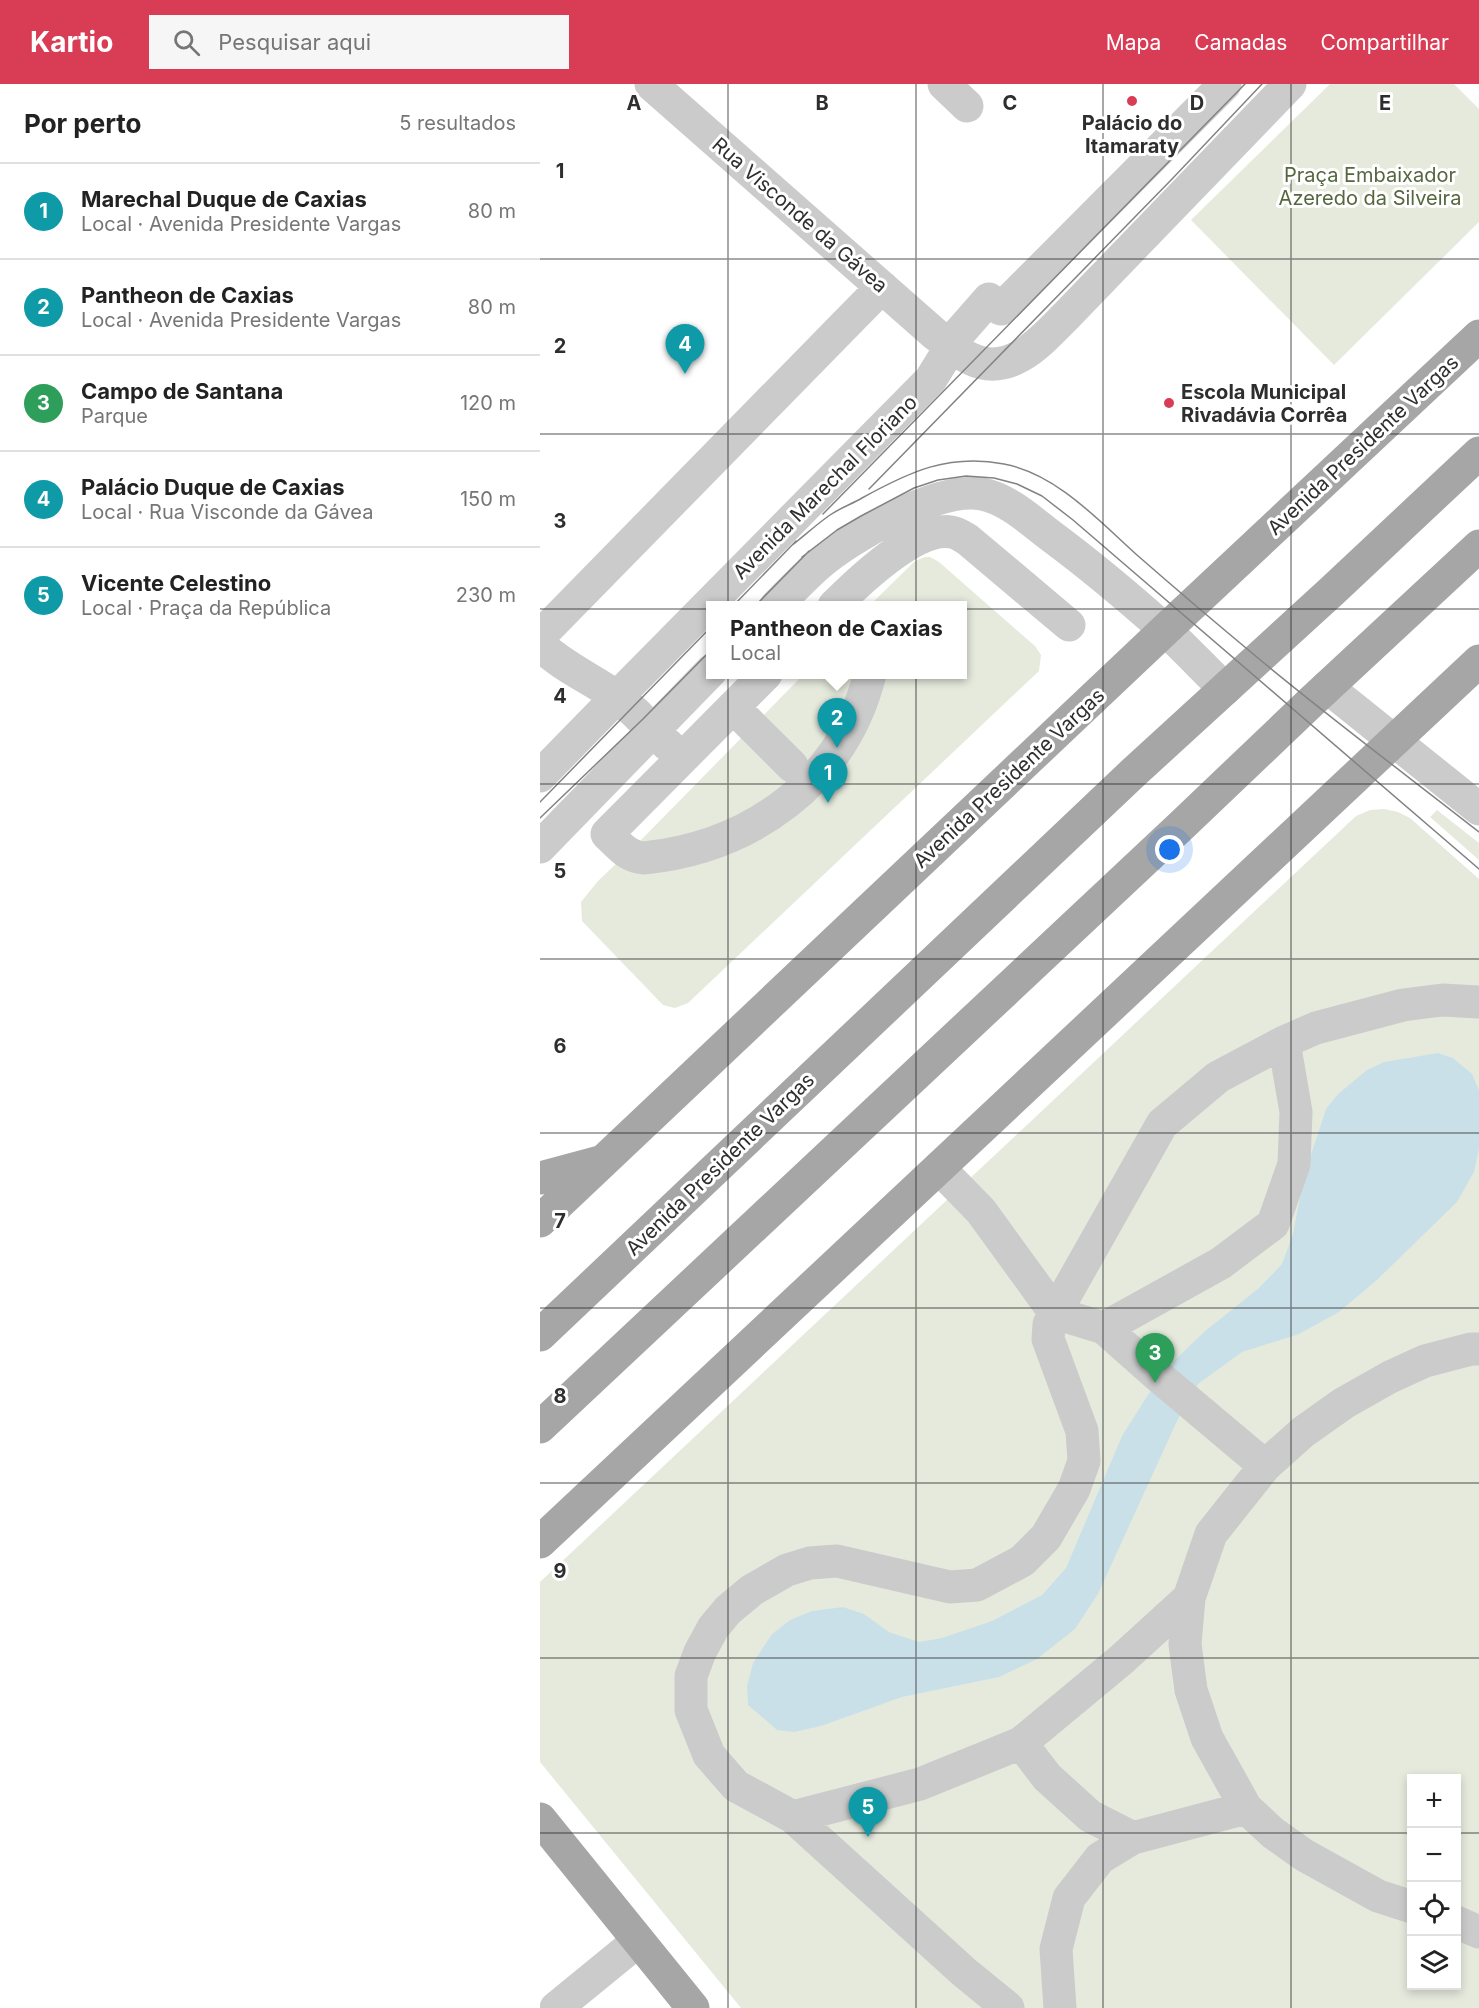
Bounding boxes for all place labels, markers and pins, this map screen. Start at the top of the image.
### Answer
marker: Palácio do Itamaraty [1125,94,1139,108]
place label: Palácio do Itamaraty [1082,111,1182,158]
pin: 4 [666,324,704,374]
place label: Escola Municipal Rivadávia Corrêa [1181,380,1347,427]
marker: Escola Municipal Rivadávia Corrêa [1162,396,1176,410]
pin: 2 [818,698,856,748]
pin: 1 [808,754,848,803]
pin: 3 [1136,1334,1174,1383]
pin: 5 [848,1788,888,1837]

